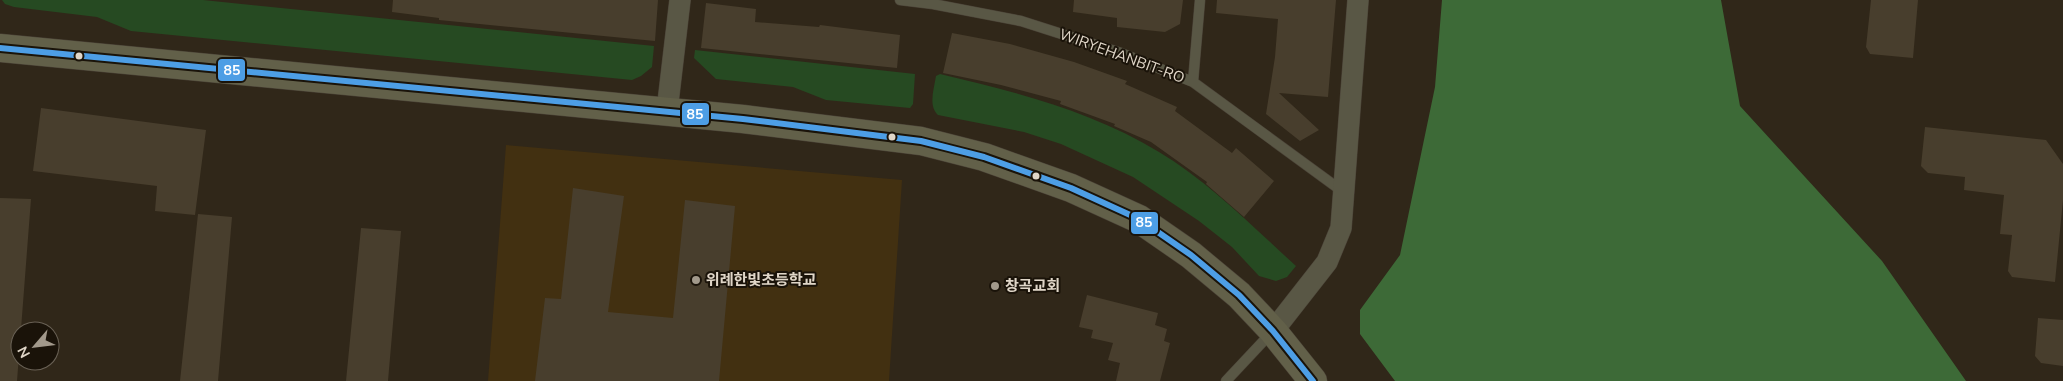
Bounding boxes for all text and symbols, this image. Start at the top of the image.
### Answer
street label: WIRYEHANBIT-RO [1057,24,1187,88]
unlabelled marker [74,51,84,61]
line badge: 85 [217,58,246,82]
text: 85 [224,61,240,80]
line badge: 85 [681,102,710,126]
text: 85 [687,105,703,124]
unlabelled marker [887,132,897,142]
unlabelled marker [1031,171,1041,181]
line badge: 85 [1130,211,1159,235]
text: 85 [1136,213,1152,232]
place label: 위례한빛초등학교 [706,270,817,290]
marker: 위례한빛초등학교 [690,274,702,286]
place label: 창곡교회 [1005,276,1060,296]
marker: 창곡교회 [989,280,1001,292]
north arrow [10,321,60,371]
text: N [13,343,35,361]

